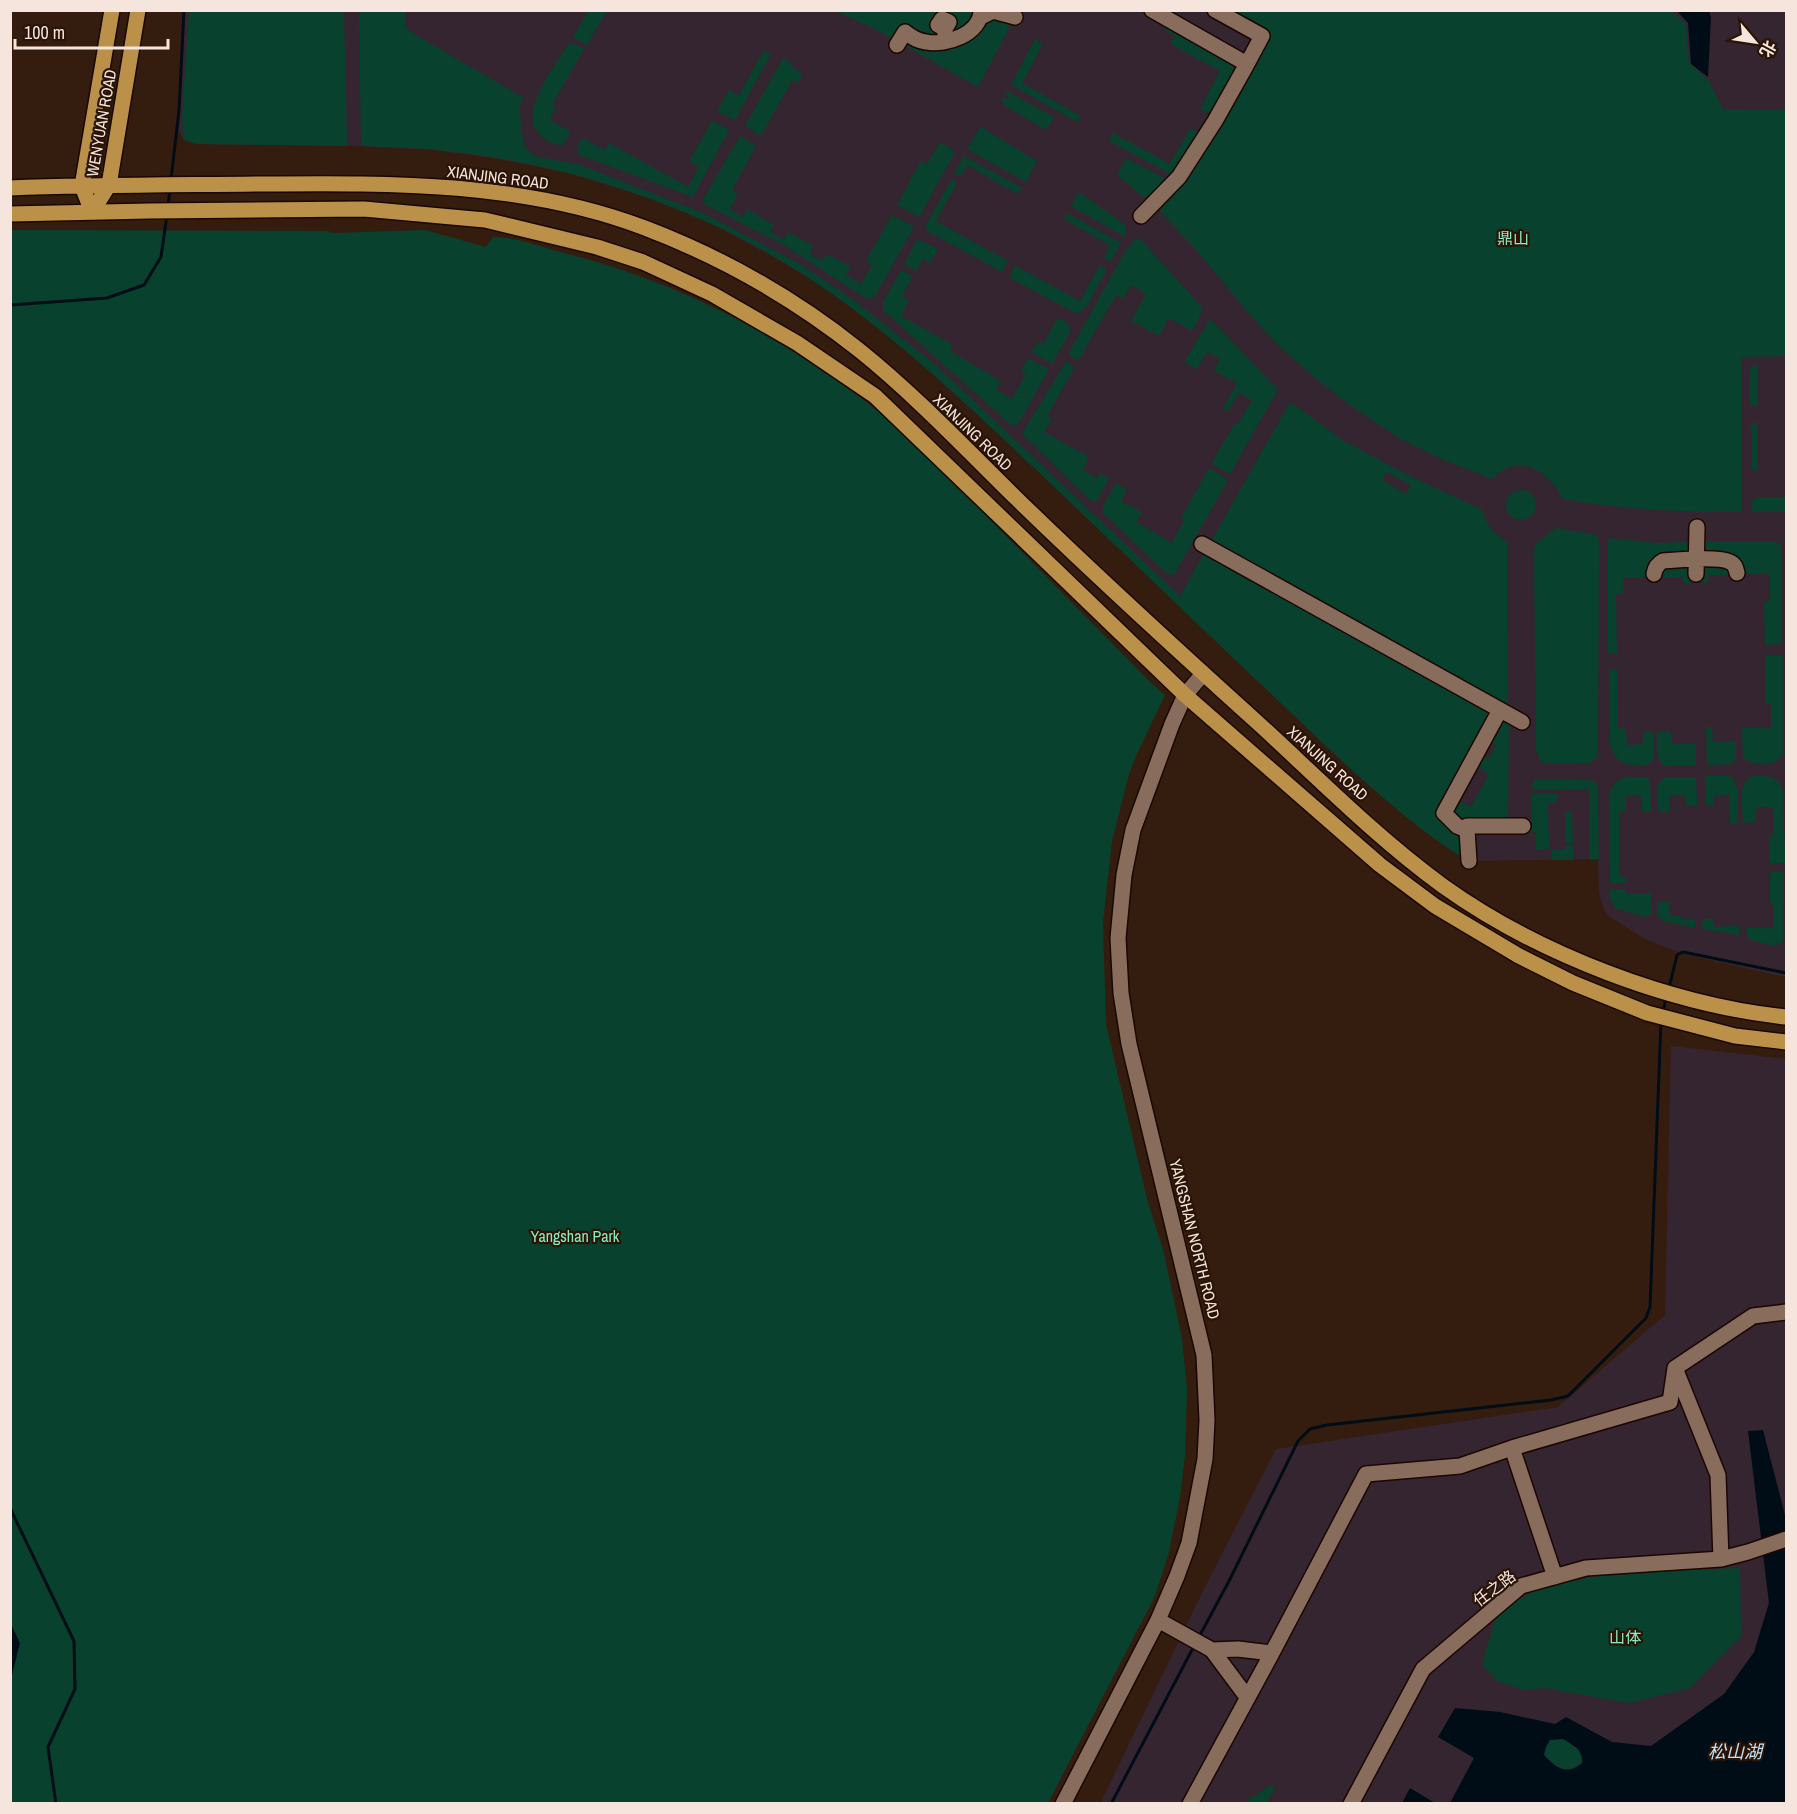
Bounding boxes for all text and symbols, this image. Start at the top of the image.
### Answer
scale bar [15,12,168,50]
north arrow [1725,12,1785,72]
text: 100 m [24,20,65,45]
text: 北 [1755,37,1782,62]
street label: WENYUAN ROAD [81,68,121,178]
street label: XIANJING ROAD [446,160,550,194]
park label: 鼎山 [1497,227,1529,249]
street label: XIANJING ROAD [929,389,1017,475]
street label: XIANJING ROAD [1283,721,1373,805]
street label: YANGSHAN NORTH ROAD [1164,1157,1226,1321]
park label: Yangshan Park [531,1225,620,1247]
street label: 任之路 [1468,1565,1520,1611]
park label: 山体 [1609,1626,1641,1648]
water label: 松山湖 [1708,1739,1765,1764]

